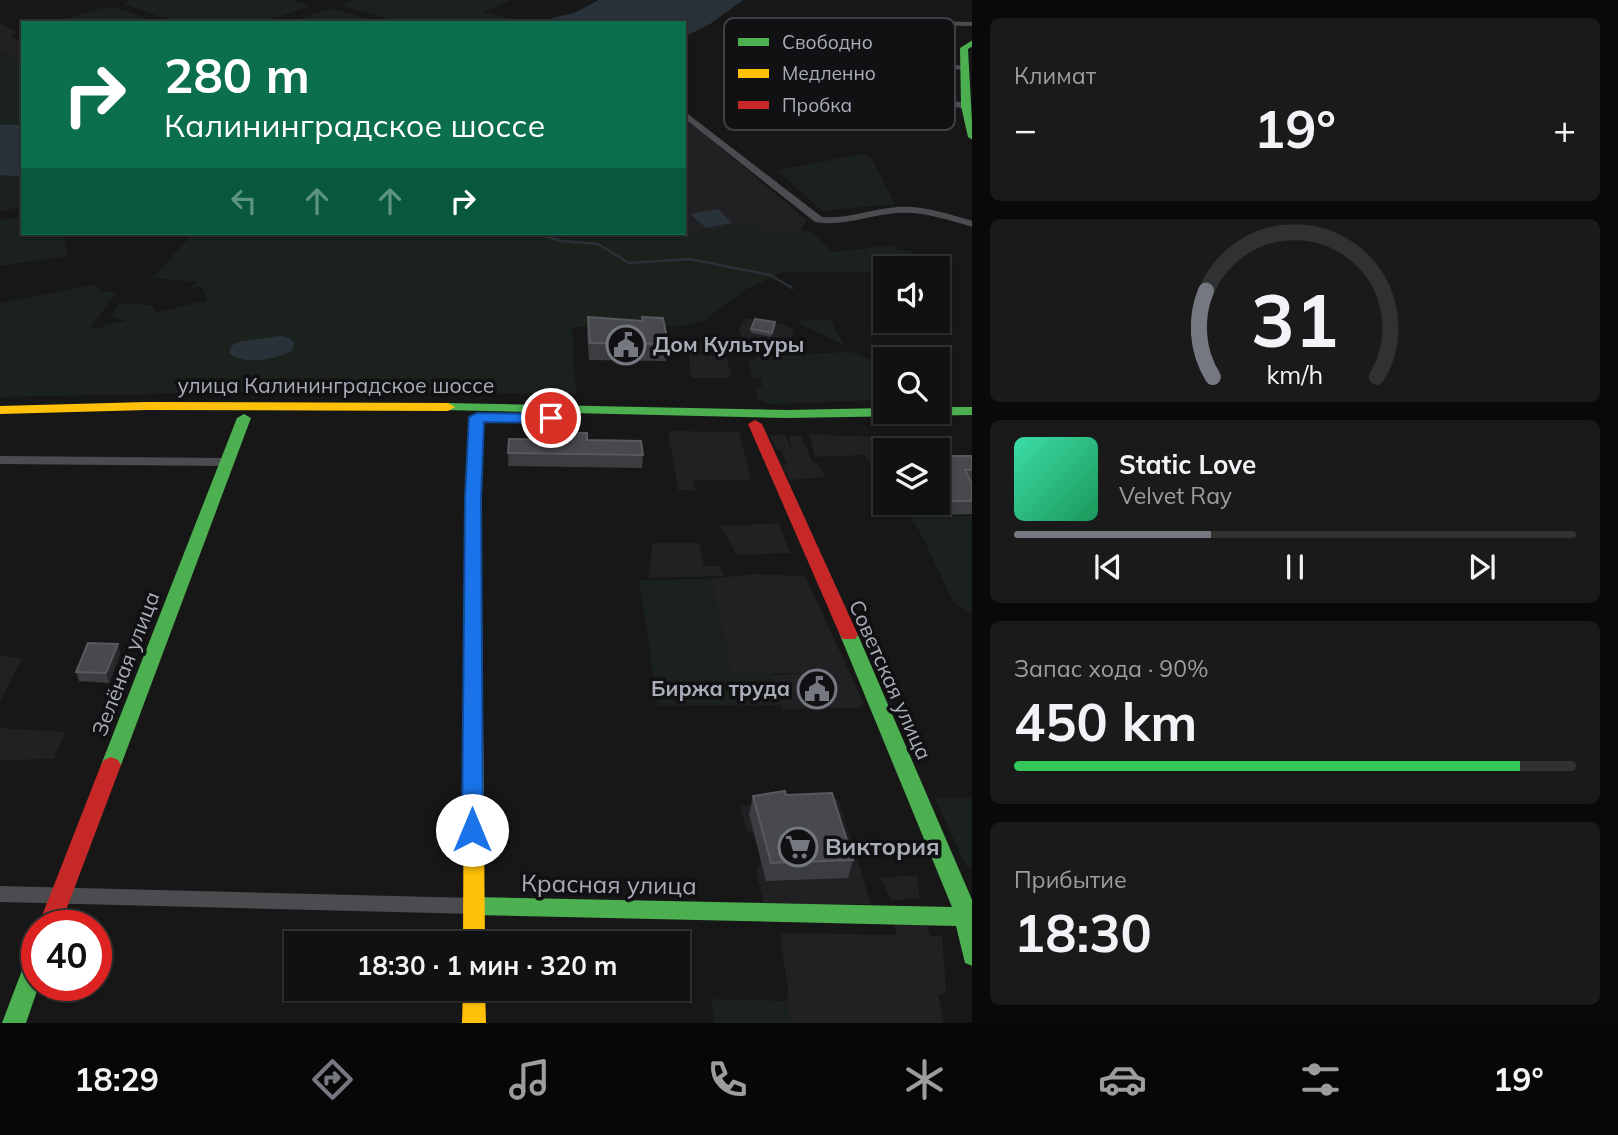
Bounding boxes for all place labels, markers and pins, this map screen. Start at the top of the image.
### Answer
public building icon: Дом Культуры [605,324,647,366]
place label: Дом Культуры [653,331,804,357]
pin [521,388,581,448]
public building icon: Биржа труда [796,668,838,710]
place label: Биржа труда [651,675,790,701]
supermarket icon: Виктория [777,826,819,868]
place label: Виктория [825,831,940,861]

